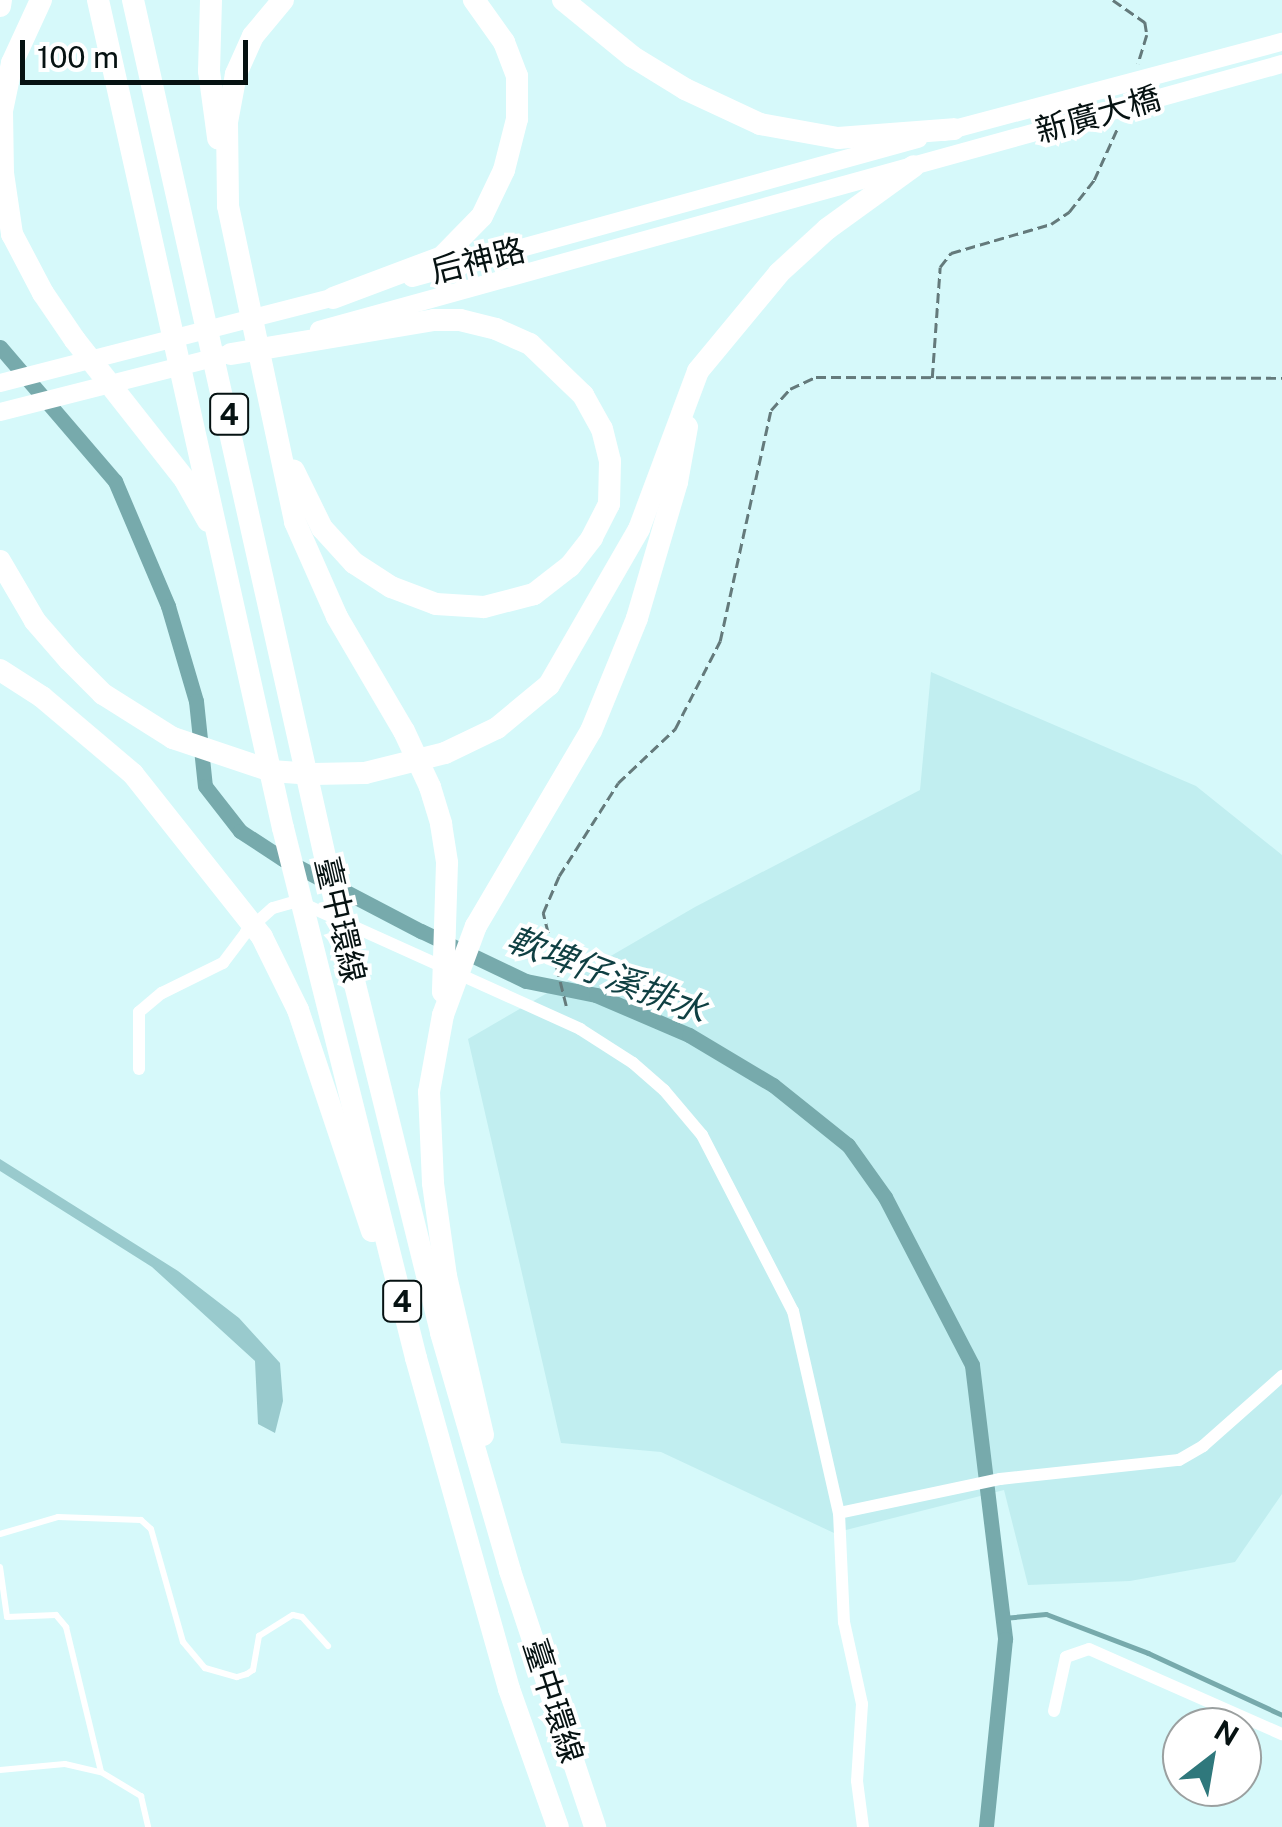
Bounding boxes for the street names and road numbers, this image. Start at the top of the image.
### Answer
street label: 新廣大橋 [1031,79,1165,151]
street label: 后神路 [427,231,529,291]
road number: 4 [209,389,249,439]
street label: 臺中環線 [307,853,373,987]
road number: 4 [382,1276,422,1326]
street label: 臺中環線 [515,1634,591,1768]

